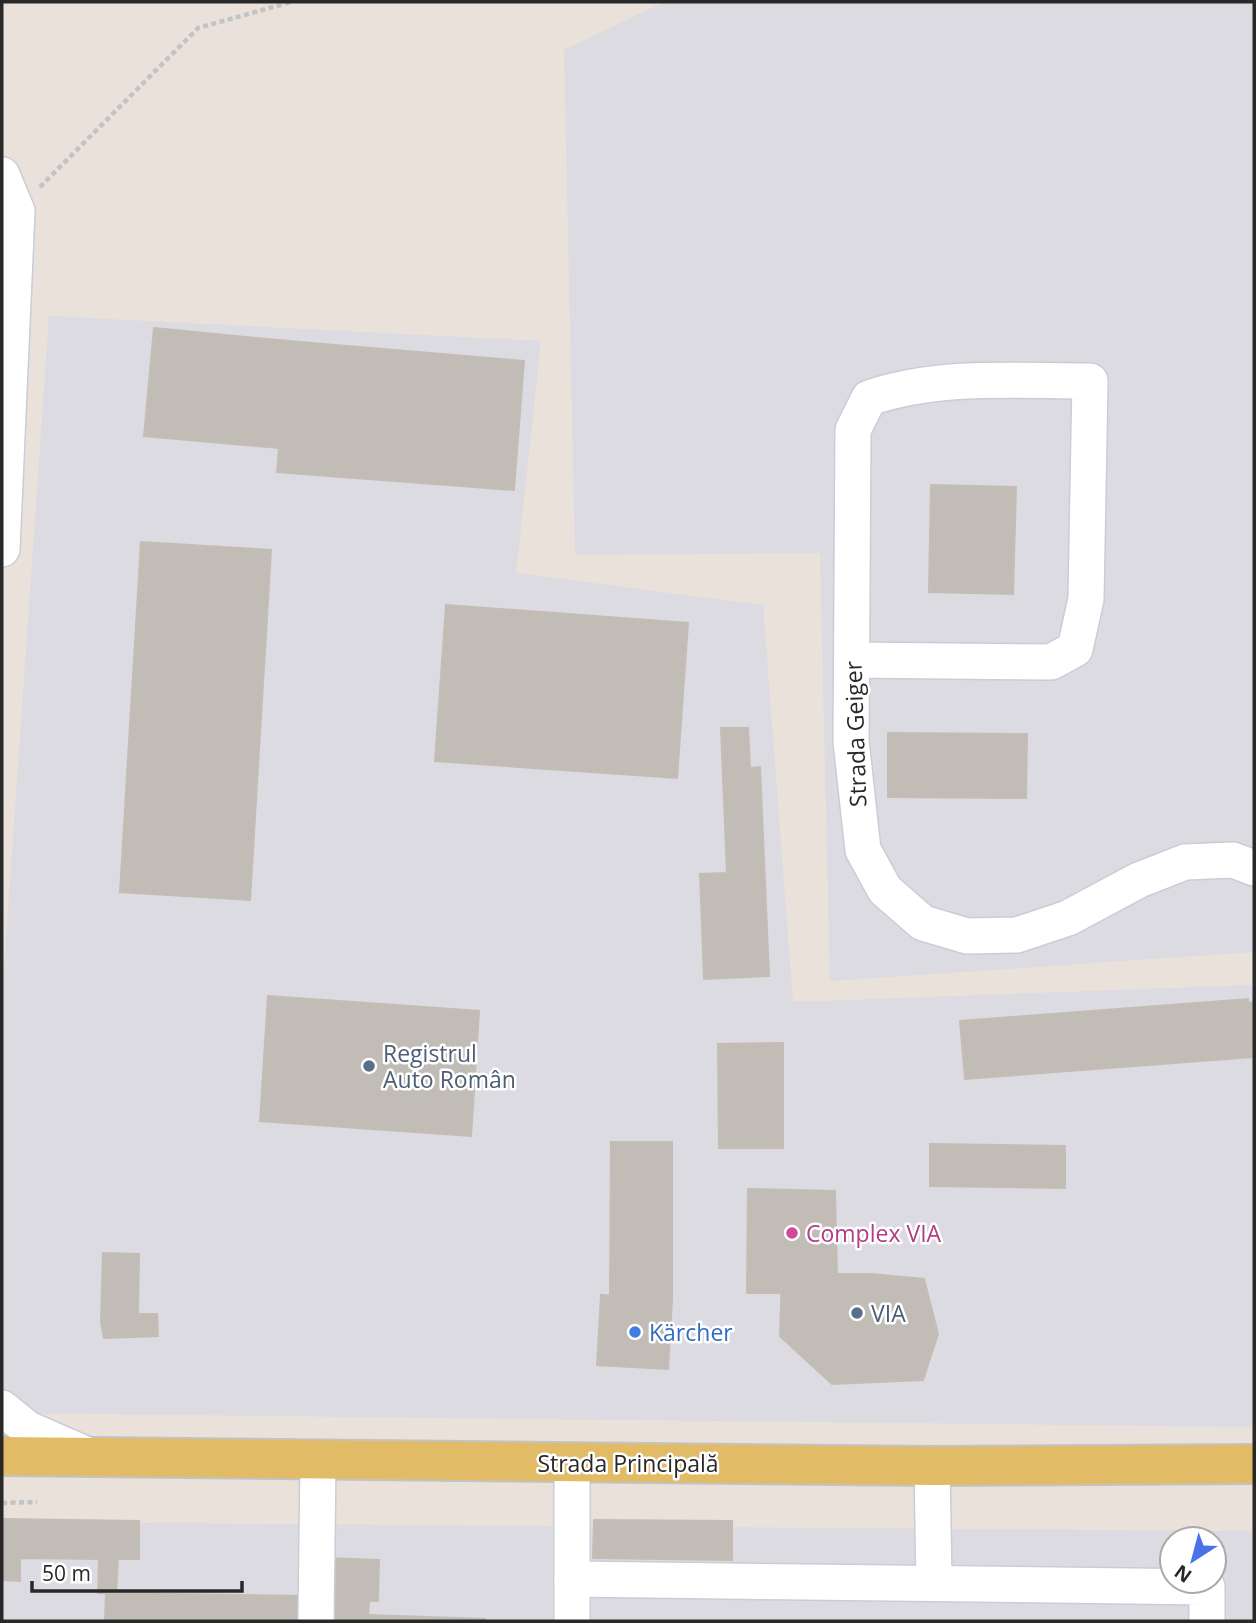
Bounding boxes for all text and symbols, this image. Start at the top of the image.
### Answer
street label: Strada Geiger [836,660,874,808]
place label: Registrul Auto Român [383,1037,516,1095]
marker: Registrul Auto Român [361,1058,377,1074]
place label: Complex VIA [806,1217,942,1249]
marker: Complex VIA [784,1225,800,1241]
place label: VIA [871,1297,906,1329]
marker: VIA [849,1305,865,1321]
place label: Kärcher [649,1316,733,1348]
marker: Kärcher [627,1324,643,1340]
street label: Strada Principală [537,1447,719,1479]
north arrow [1158,1525,1228,1595]
scale bar [32,1550,242,1594]
text: 50 m [42,1559,91,1587]
text: N [1169,1559,1197,1589]

